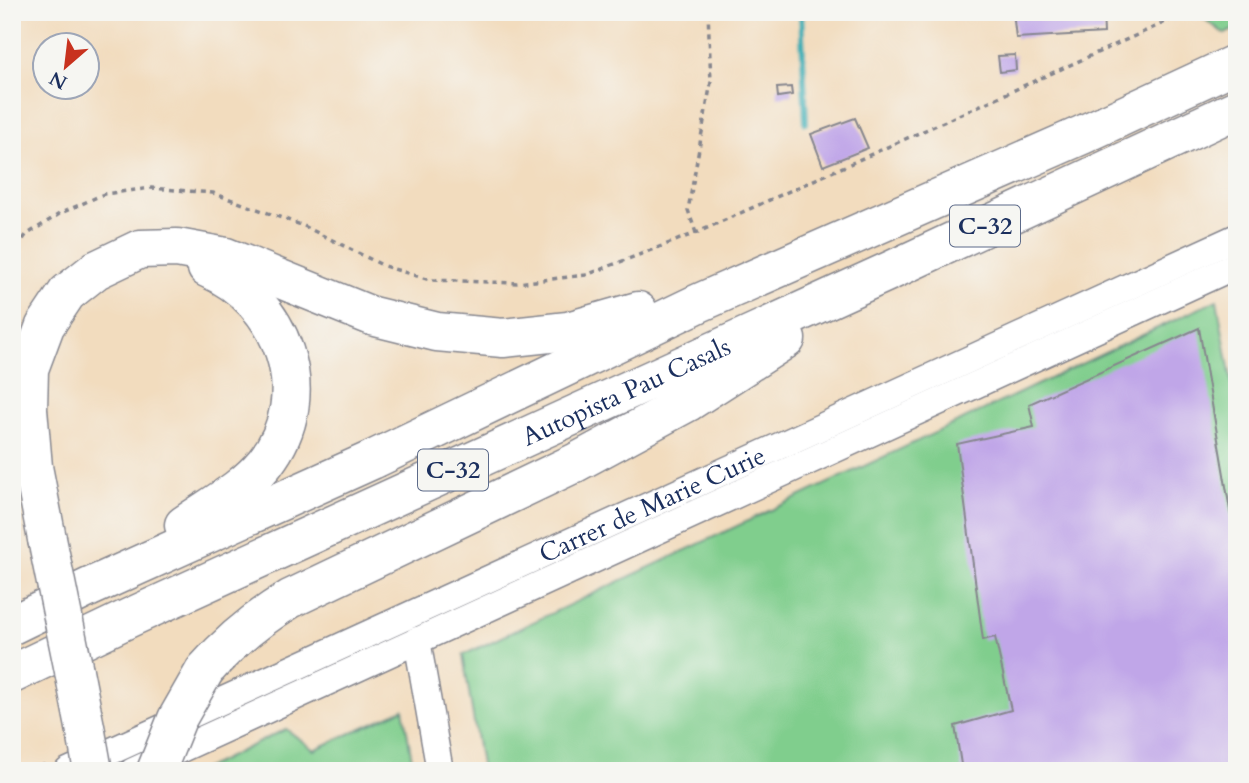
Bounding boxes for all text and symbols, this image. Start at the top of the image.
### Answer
north arrow [32,32,102,102]
text: N [45,65,72,95]
road number: C-32 [950,206,1020,246]
street label: Autopista Pau Casals [516,329,736,454]
street label: Carrer de Marie Curie [533,437,771,571]
road number: C-32 [418,449,488,490]

